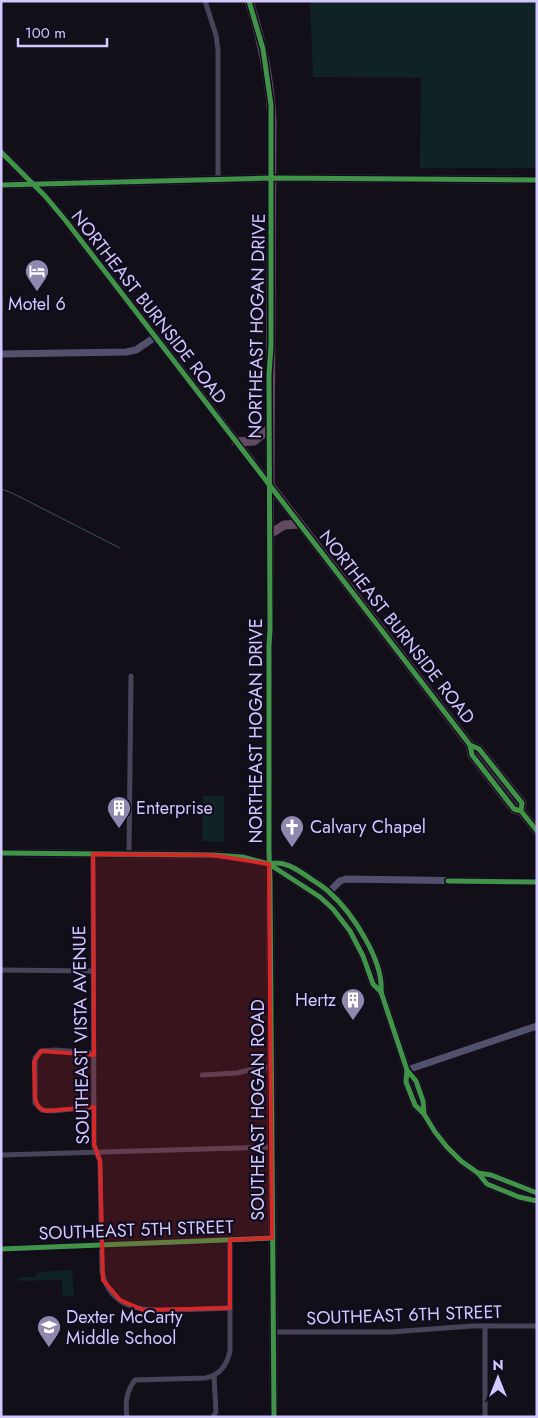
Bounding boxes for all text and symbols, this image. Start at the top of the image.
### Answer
scale bar [18,15,106,47]
text: 100 m [25,22,66,44]
street label: NORTHEAST BURNSIDE ROAD [65,204,233,410]
street label: NORTHEAST HOGAN DRIVE [242,213,272,439]
hotel icon: Motel 6 [24,258,50,292]
place label: Motel 6 [8,291,66,317]
street label: NORTHEAST BURNSIDE ROAD [313,524,481,730]
street label: NORTHEAST HOGAN DRIVE [243,618,269,844]
building icon: Enterprise [106,795,132,829]
place label: Enterprise [136,795,213,821]
church icon: Calvary Chapel [279,814,305,848]
place label: Calvary Chapel [310,814,426,840]
street label: SOUTHEAST VISTA AVENUE [66,925,96,1145]
place label: Hertz [295,987,337,1013]
building icon: Hertz [340,987,366,1021]
street label: SOUTHEAST HOGAN ROAD [245,999,271,1221]
street label: SOUTHEAST 5TH STREET [38,1214,235,1246]
street label: SOUTHEAST 6TH STREET [306,1299,503,1331]
place label: Dexter McCarty Middle School [66,1304,183,1351]
school or university icon: Dexter McCarty Middle School [36,1314,62,1348]
north arrow [473,1353,523,1403]
text: N [492,1355,504,1375]

